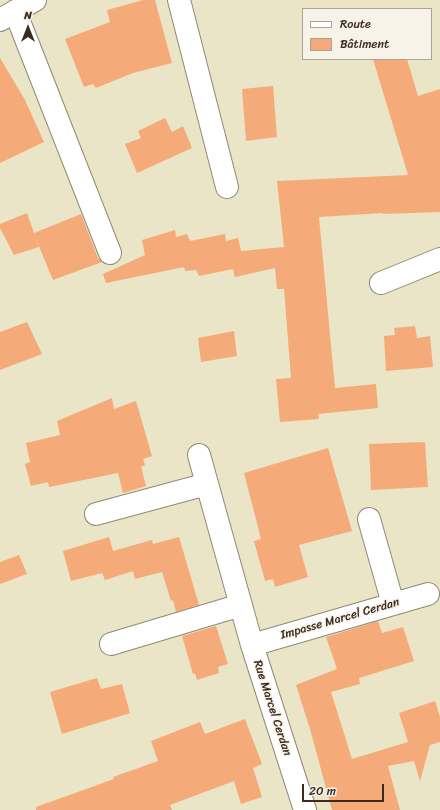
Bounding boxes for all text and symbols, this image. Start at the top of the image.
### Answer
text: N [24,6,32,25]
north arrow [8,8,48,48]
legend [302,8,432,60]
text: Route [340,13,371,35]
text: Bâtiment [340,33,389,55]
street label: Impasse Marcel Cerdan [279,595,401,643]
street label: Rue Marcel Cerdan [250,658,294,758]
scale bar [304,776,386,802]
text: 20 m [309,780,336,802]

